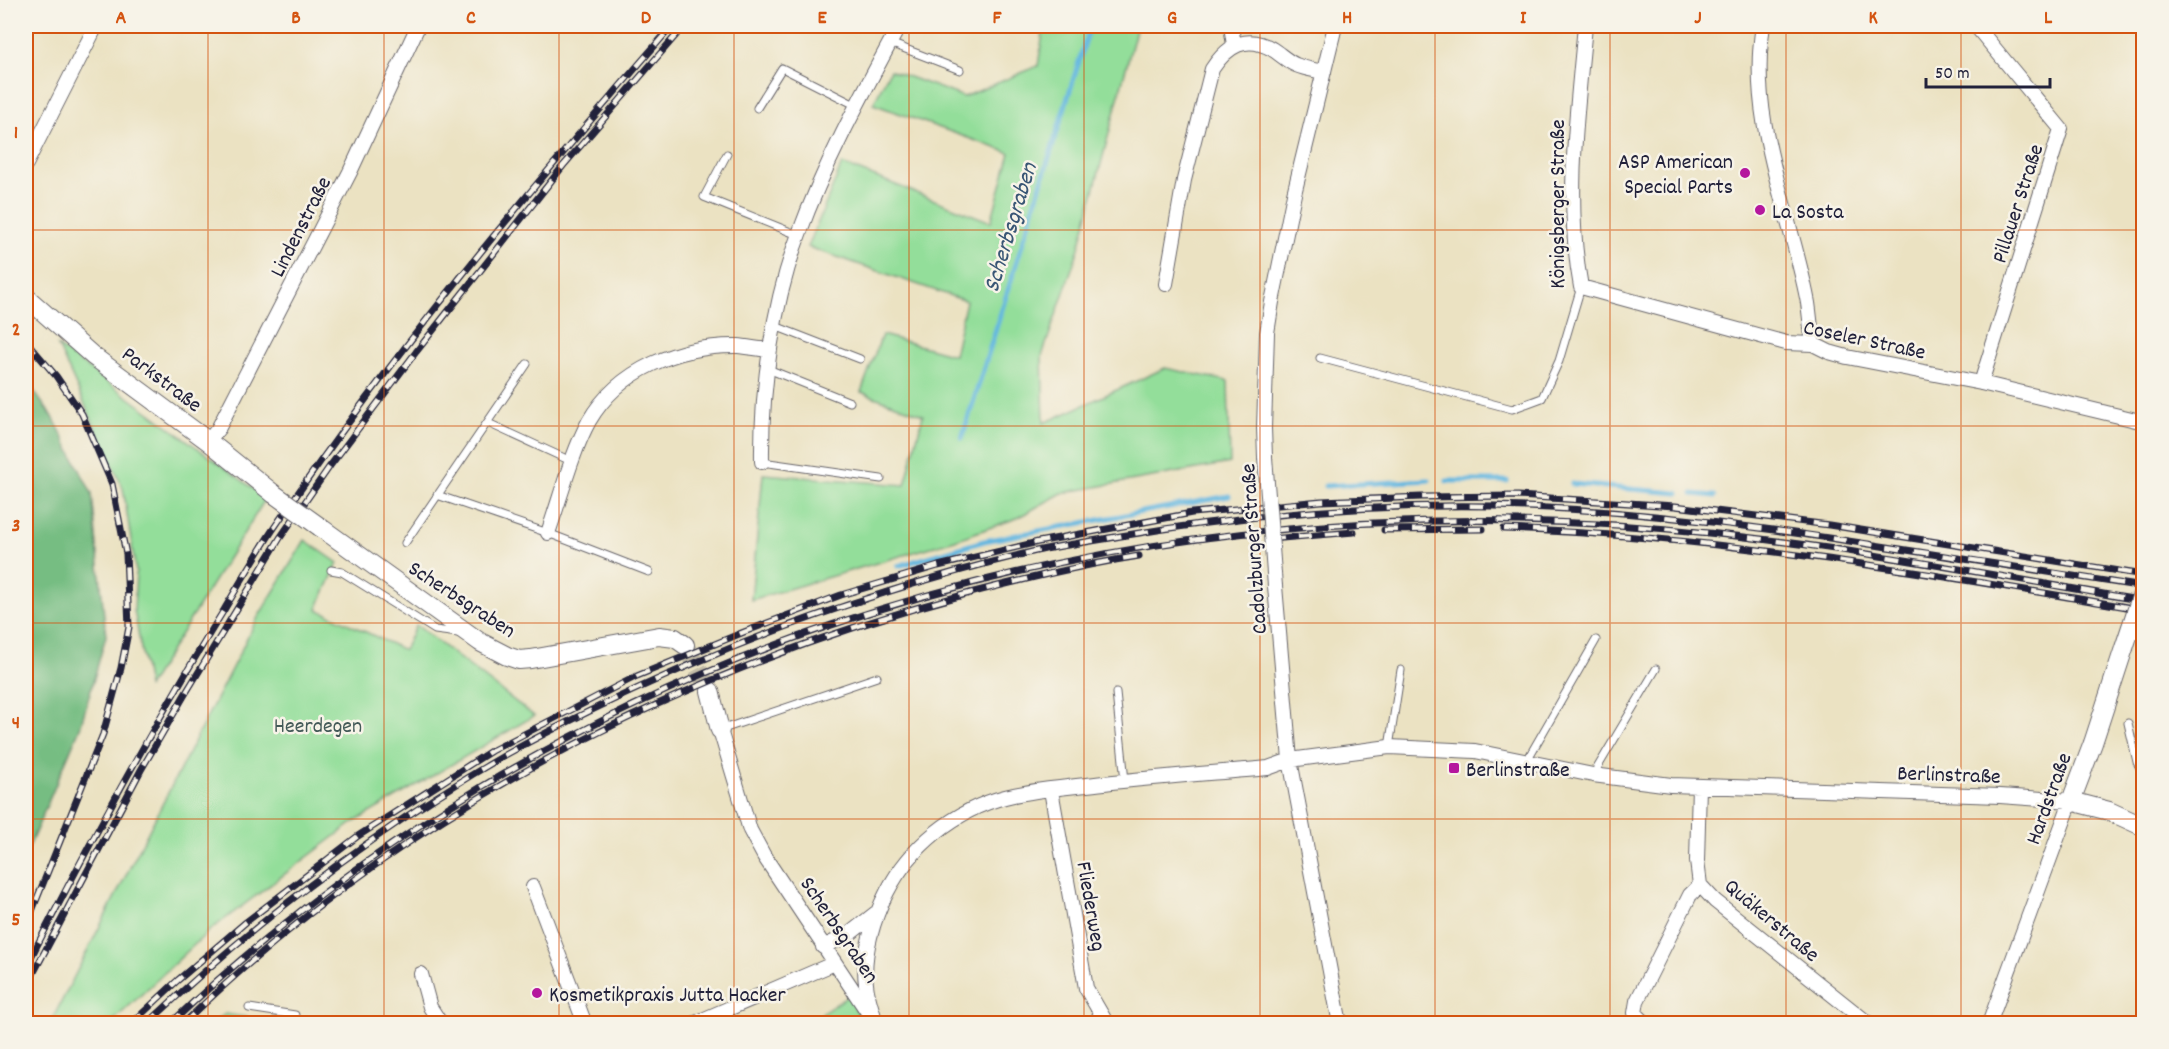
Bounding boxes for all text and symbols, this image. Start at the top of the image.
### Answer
text: A [116,5,127,33]
text: B [291,5,301,33]
text: C [466,5,476,33]
text: D [641,5,652,33]
text: E [817,5,827,33]
text: F [993,5,1003,33]
text: G [1167,5,1177,33]
text: H [1342,5,1352,33]
text: I [1520,5,1527,33]
text: J [1694,5,1702,33]
text: K [1868,5,1878,33]
text: L [2044,5,2053,33]
scale bar [1926,51,2050,89]
text: 50 m [1935,62,1970,87]
street label: Königsberger Straße [1544,119,1575,289]
text: 1 [14,120,18,148]
street label: Pillauer Straße [1985,141,2053,268]
place label: ASP American Special Parts [1618,148,1733,204]
water label: Scherbsgraben [976,158,1048,297]
marker: ASP American Special Parts [1738,166,1752,180]
street label: Lindenstraße [263,172,341,283]
place label: La Sosta [1772,198,1844,229]
marker: La Sosta [1753,203,1767,217]
street label: Coseler Straße [1800,313,1928,369]
text: 2 [12,317,20,345]
street label: Parkstraße [114,340,208,421]
street label: Cadolzburger Straße [1234,462,1277,635]
text: 3 [12,513,20,541]
street label: Scherbsgraben [401,555,521,647]
text: 4 [12,710,20,738]
park label: Heerdegen [274,712,362,743]
street label: Hardstraße [2019,749,2081,850]
place label: Berlinstraße [1466,756,1570,787]
street label: Berlinstraße [1897,759,2001,794]
marker: Berlinstraße [1447,761,1461,775]
street label: Fliederweg [1066,859,1113,954]
street label: Scherbsgraben [791,871,885,991]
street label: Quäkerstraße [1716,872,1825,971]
text: 5 [11,907,21,935]
place label: Kosmetikpraxis Jutta Hacker [549,981,786,1012]
marker: Kosmetikpraxis Jutta Hacker [530,986,544,1000]

